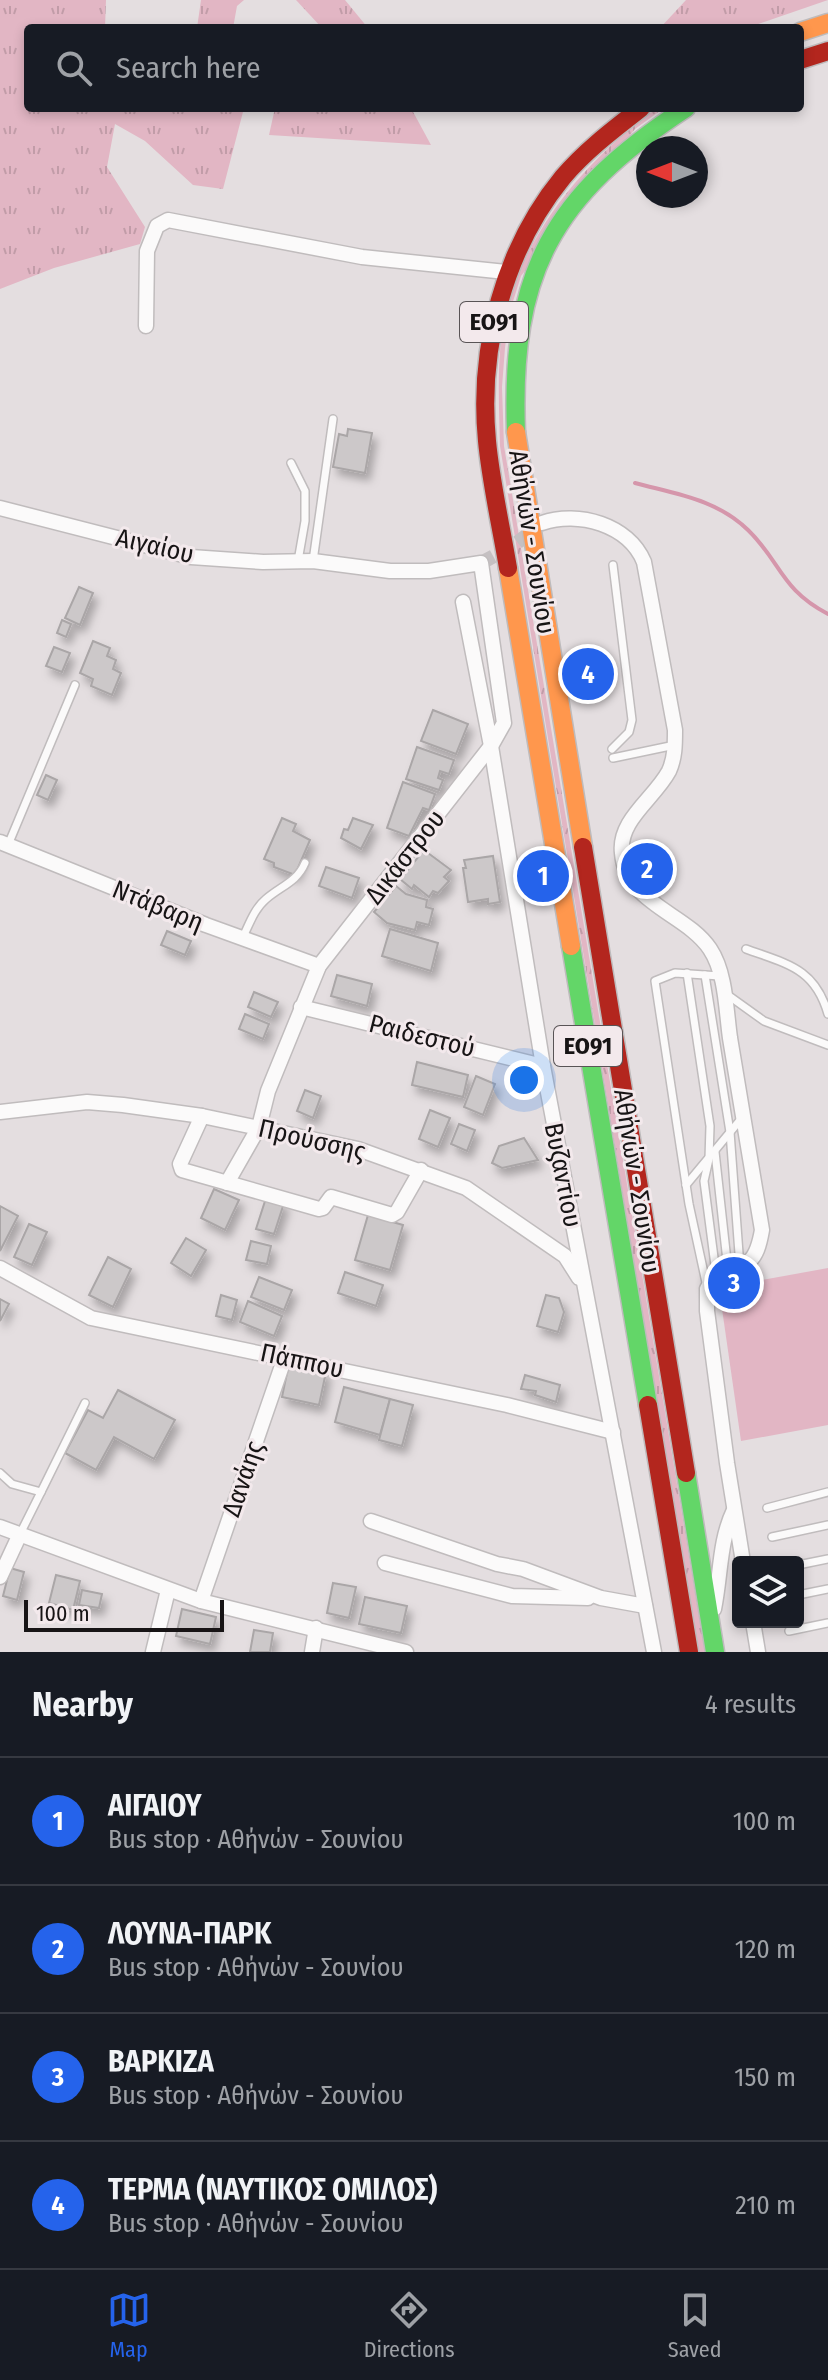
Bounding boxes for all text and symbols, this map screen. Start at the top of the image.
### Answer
search box [24,24,804,112]
icon: search [52,46,96,90]
text: Search here [116,50,261,86]
north arrow [636,136,708,208]
road number: ΕΟ91 [460,302,528,342]
street label: Αθήνών - Σουνίου [502,448,562,636]
street label: Αιγαίου [113,522,197,570]
pin: 4 [562,644,614,704]
street label: Δικάστρου [359,804,451,910]
pin: 2 [621,839,673,899]
pin: 1 [517,846,569,906]
street label: Ντάβαρη [108,874,208,938]
street label: Ραιδεστού [366,1008,478,1064]
road number: ΕΟ91 [554,1026,622,1066]
your location [504,1060,544,1100]
street label: Αθήνών - Σουνίου [607,1087,667,1275]
street label: Προύσσης [256,1113,368,1167]
street label: Βυζαντίου [538,1120,588,1230]
pin: 3 [708,1253,760,1313]
street label: Πάππου [258,1337,346,1385]
street label: Δανάης [216,1437,270,1521]
map controls [732,1556,804,1628]
button: layers [732,1556,804,1628]
scale bar [24,1596,224,1632]
text: 100 m [36,1600,90,1627]
text: Nearby [32,1684,133,1725]
text: 4 results [705,1689,796,1720]
text: ΑΙΓΑΙΟΥ [108,1788,202,1824]
text: 1 [53,1806,64,1837]
text: 100 m [733,1806,796,1837]
text: Bus stop · Αθήνών - Σουνίου [108,1824,404,1855]
text: ΛΟΥΝΑ-ΠΑΡΚ [108,1916,271,1952]
text: 2 [52,1934,64,1965]
text: 120 m [735,1934,796,1965]
text: Bus stop · Αθήνών - Σουνίου [108,1952,404,1983]
text: ΒΑΡΚΙΖΑ [108,2044,214,2080]
text: 3 [52,2062,64,2093]
text: 150 m [734,2062,796,2093]
text: Bus stop · Αθήνών - Σουνίου [108,2080,404,2111]
text: ΤΕΡΜΑ (ΝΑΥΤΙΚΟΣ ΟΜΙΛΟΣ) [108,2172,437,2208]
text: 4 [51,2190,65,2221]
text: 210 m [735,2190,796,2221]
text: Bus stop · Αθήνών - Σουνίου [108,2208,404,2239]
tab: Map [107,2288,151,2363]
tab: Directions [364,2288,455,2363]
tab: Saved [668,2288,721,2363]

